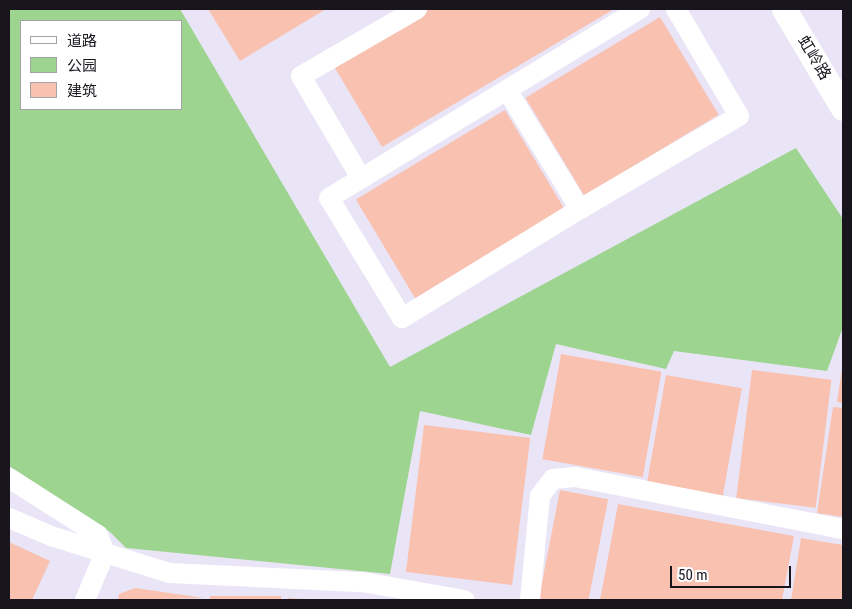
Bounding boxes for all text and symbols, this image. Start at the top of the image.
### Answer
legend [20,20,182,110]
text: 道路 [67,32,97,50]
street label: 虹岭路 [793,32,835,84]
text: 公园 [67,57,97,75]
text: 建筑 [67,82,97,100]
scale bar [672,556,793,588]
text: 50 m [678,566,708,584]

